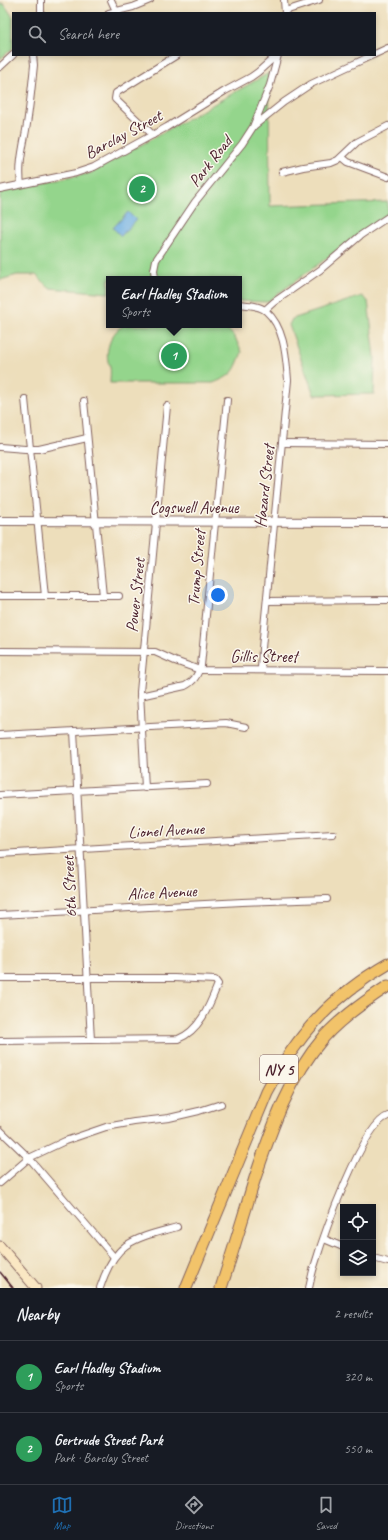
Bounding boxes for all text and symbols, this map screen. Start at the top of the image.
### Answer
search box [12,12,376,56]
icon: search [26,23,48,45]
text: Search here [58,25,119,44]
street label: Barclay Street [81,104,168,164]
street label: Park Road [184,130,238,191]
pin: 2 [129,174,155,204]
popup [106,276,242,328]
text: Earl Hadley Stadium [121,285,227,304]
text: Sports [121,304,150,320]
pin: 1 [161,341,187,371]
street label: Hazard Street [250,441,280,528]
street label: Cogswell Avenue [149,497,240,518]
street label: Trump Street [183,527,210,607]
street label: Power Street [121,555,150,633]
your location [208,585,228,605]
street label: Gillis Street [230,646,300,667]
street label: Lionel Avenue [128,818,206,843]
street label: 6th Street [57,853,82,918]
street label: Alice Avenue [127,880,199,905]
road number: NY 5 [260,1055,298,1083]
map controls [340,1204,376,1276]
button: locate [340,1204,376,1240]
button: layers [340,1240,376,1276]
text: Nearby [16,1304,59,1325]
text: 2 results [334,1306,372,1322]
text: Earl Hadley Stadium [54,1359,160,1378]
text: 1 [26,1369,32,1385]
text: 320 m [344,1369,372,1385]
text: Sports [54,1378,83,1394]
text: Gertrude Street Park [54,1431,163,1450]
text: 2 [26,1441,32,1457]
text: 550 m [344,1441,372,1457]
text: Park · Barclay Street [54,1450,148,1466]
tab: Map [51,1494,73,1532]
tab: Directions [175,1494,213,1532]
tab: Saved [315,1494,337,1532]

